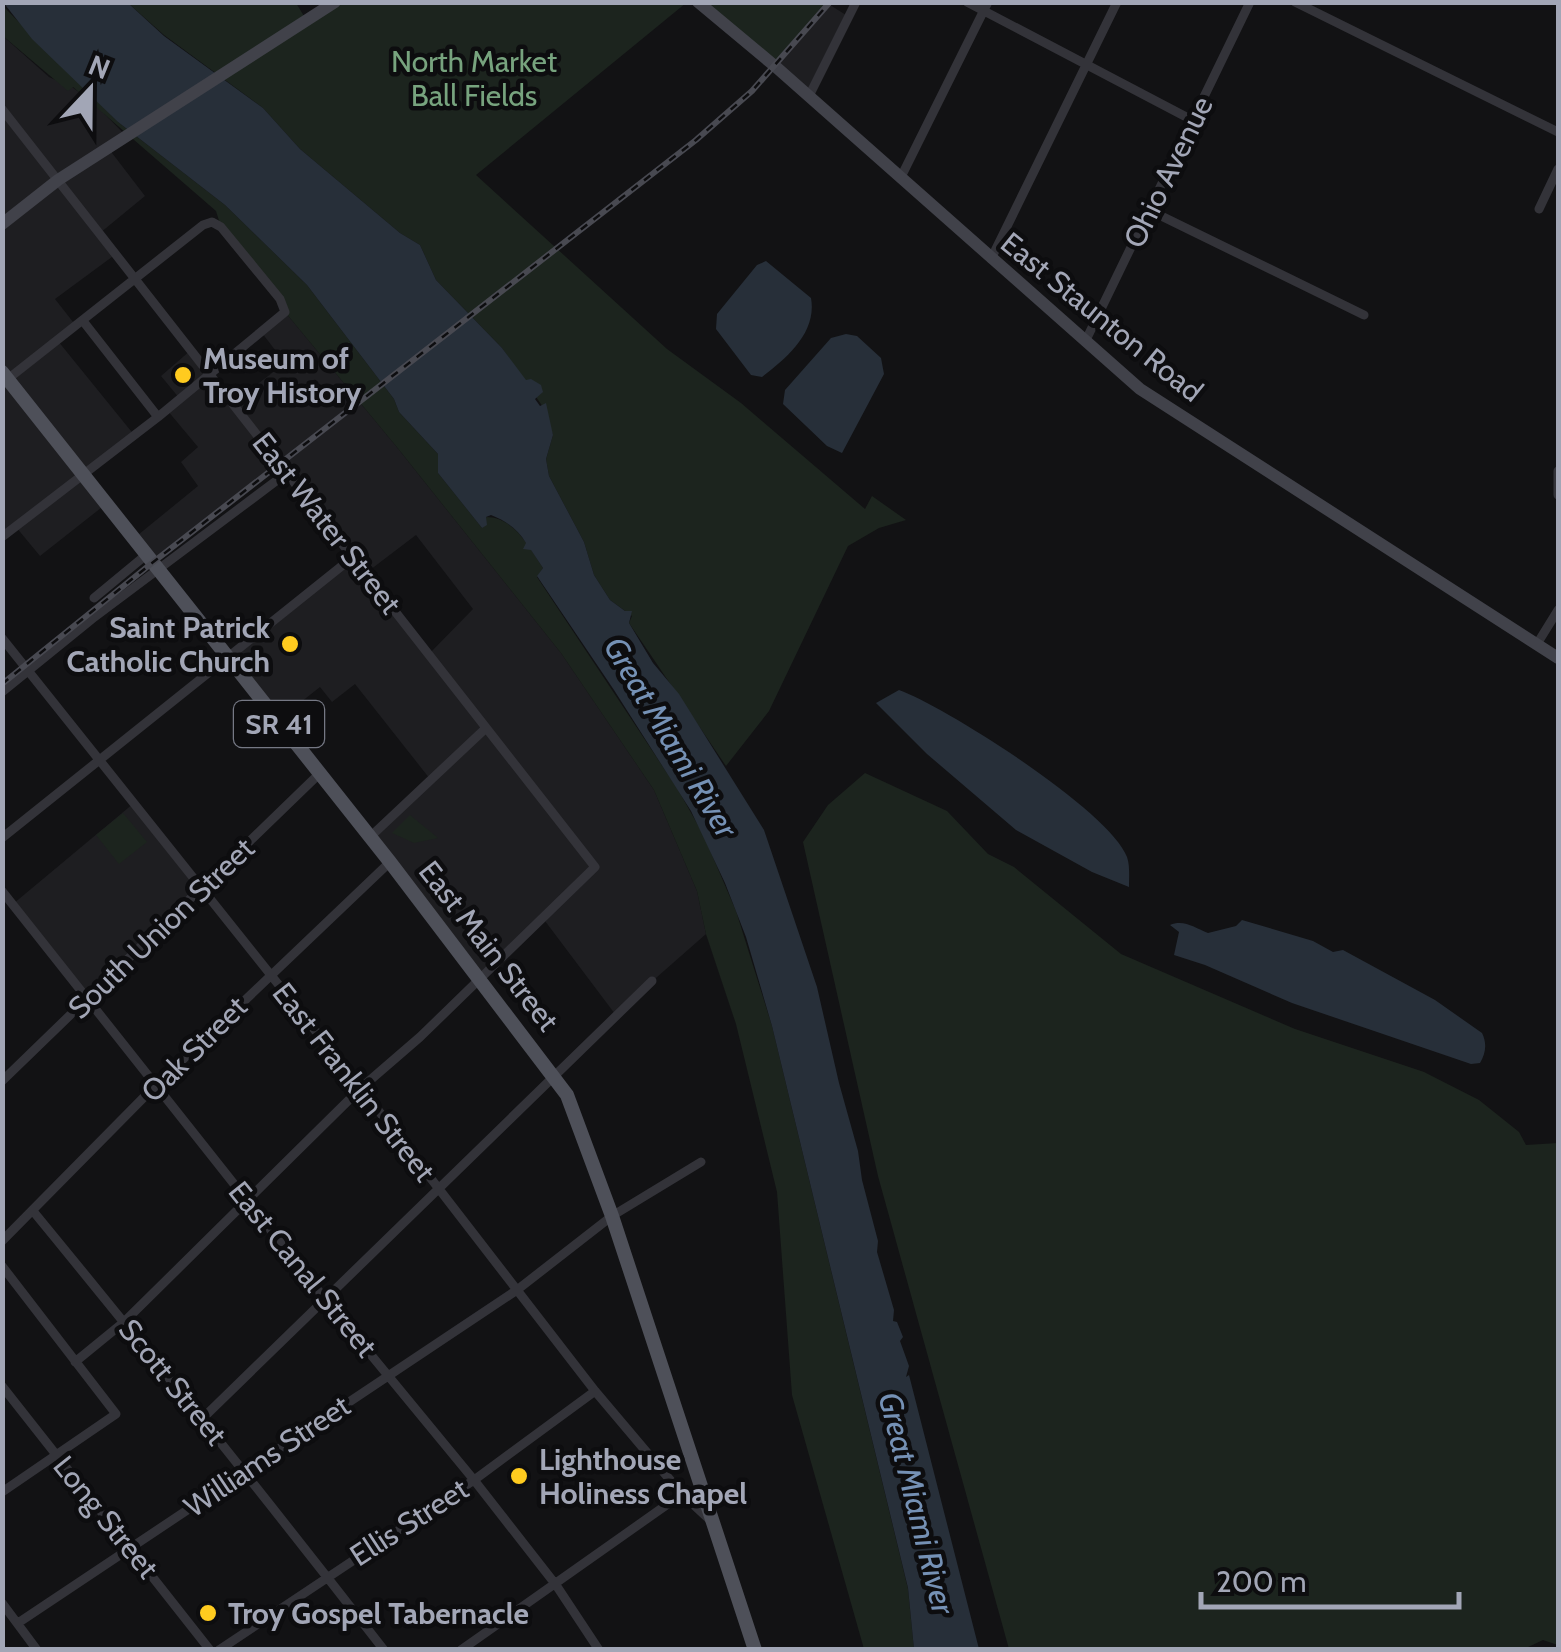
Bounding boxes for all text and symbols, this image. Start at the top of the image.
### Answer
north arrow [40,40,140,140]
park label: North Market Ball Fields [391,43,557,114]
text: N [84,47,115,86]
street label: Ohio Avenue [1115,90,1221,254]
street label: East Staunton Road [994,224,1210,410]
place label: Museum of Troy History [203,340,362,411]
marker: Museum of Troy History [172,364,194,386]
street label: East Water Street [245,425,409,621]
place label: Saint Patrick Catholic Church [67,609,270,680]
water label: Great Miami River [596,630,747,845]
marker: Saint Patrick Catholic Church [279,633,301,655]
road number: SR 41 [234,701,324,747]
street label: South Union Street [60,830,262,1026]
street label: East Main Street [411,853,567,1039]
street label: East Franklin Street [265,975,443,1189]
street label: Oak Street [133,988,255,1110]
street label: East Canal Street [221,1174,385,1364]
street label: Scott Street [111,1312,235,1452]
street label: Williams Street [177,1387,357,1525]
water label: Great Miami River [871,1388,964,1619]
place label: Lighthouse Holiness Chapel [539,1441,747,1512]
street label: Long Street [45,1448,167,1586]
marker: Lighthouse Holiness Chapel [508,1465,530,1487]
street label: Ellis Street [343,1470,475,1574]
scale bar [1201,1547,1458,1609]
text: 200 m [1216,1563,1307,1600]
place label: Troy Gospel Tabernacle [228,1595,529,1632]
marker: Troy Gospel Tabernacle [197,1602,219,1624]

